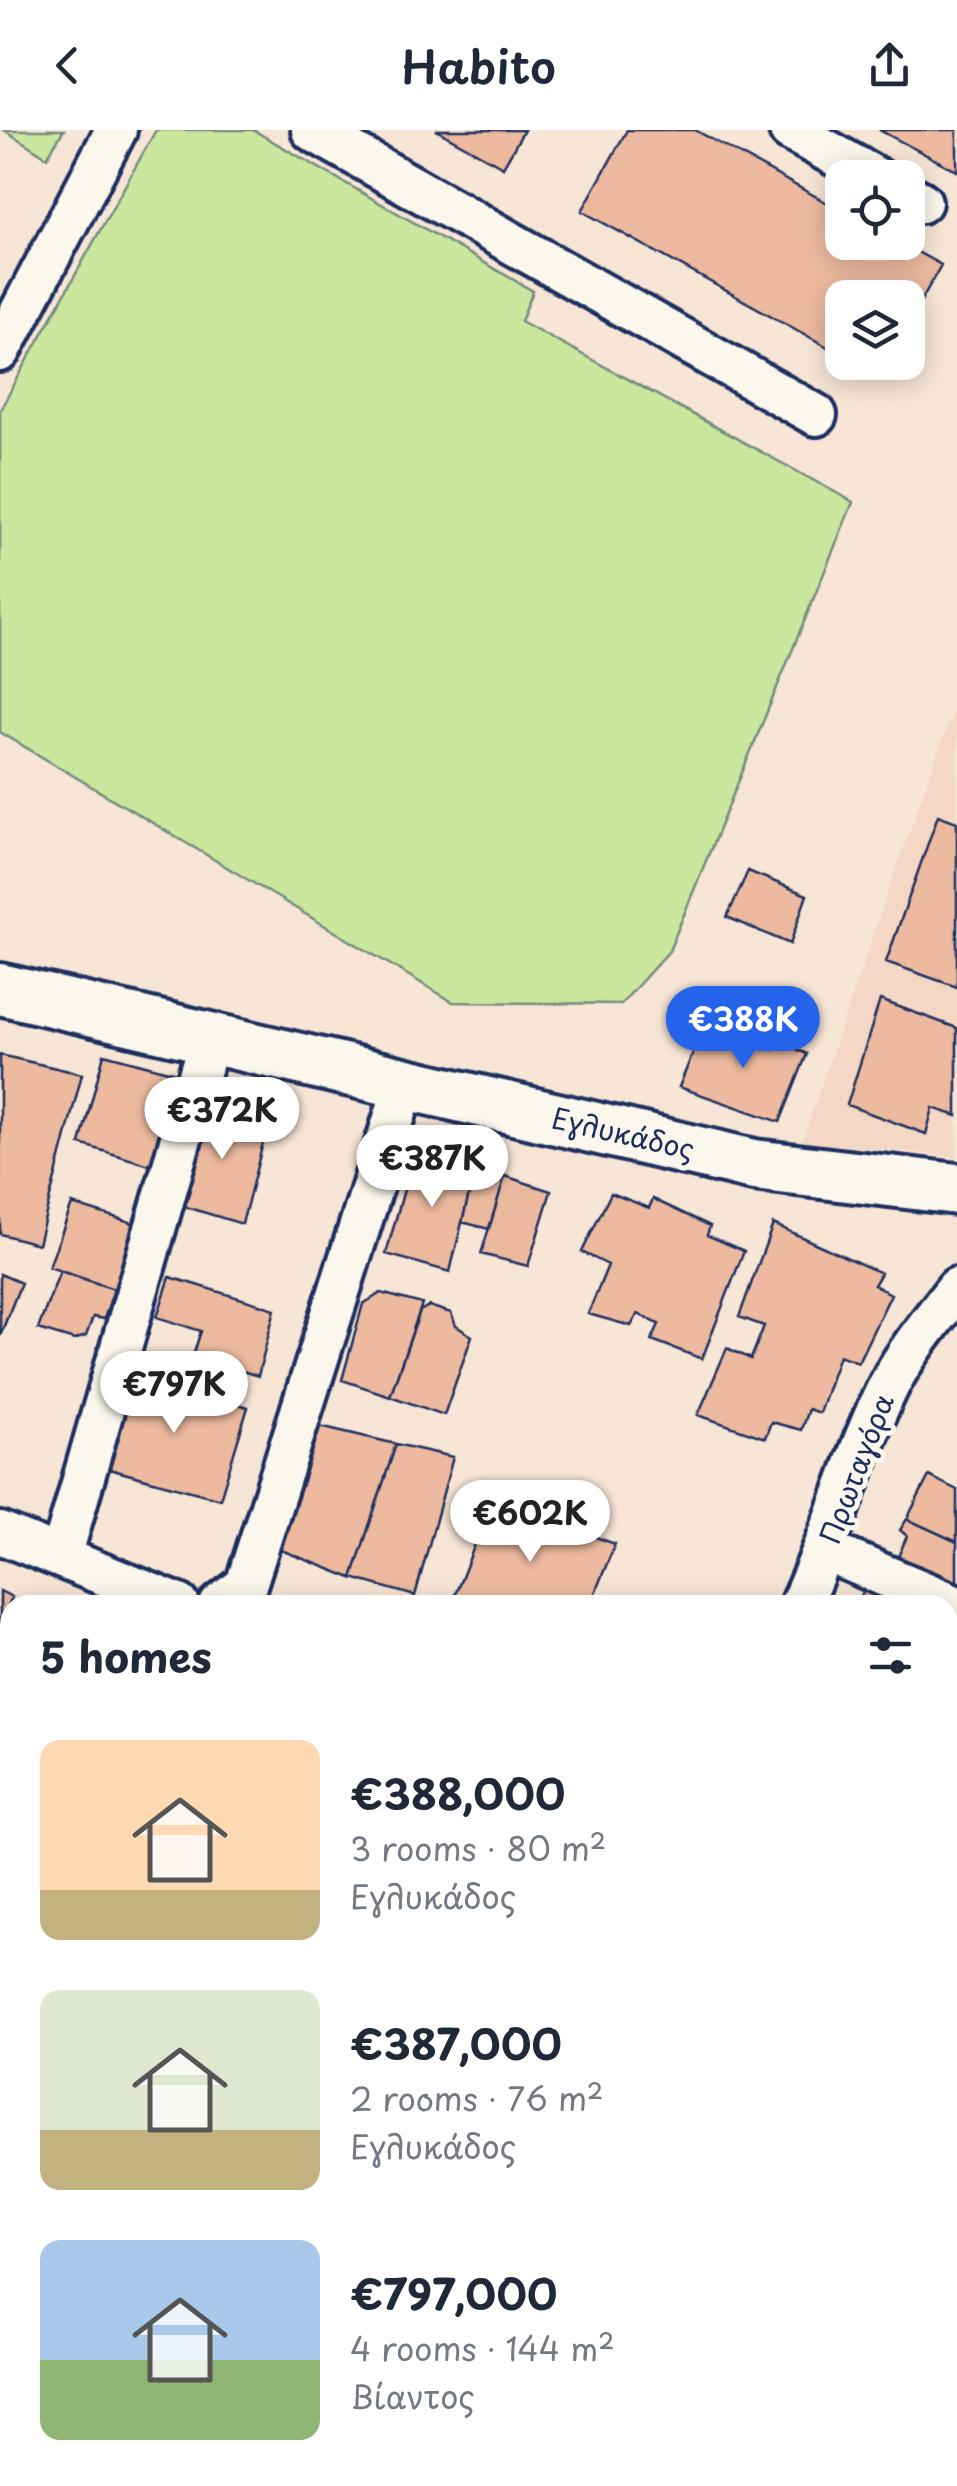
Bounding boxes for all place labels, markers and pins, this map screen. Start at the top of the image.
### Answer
pin: €388K [673,986,813,1071]
pin: €372K [152,1077,292,1162]
pin: €387K [362,1125,502,1210]
pin: €797K [104,1351,244,1436]
pin: €602K [460,1480,600,1565]

